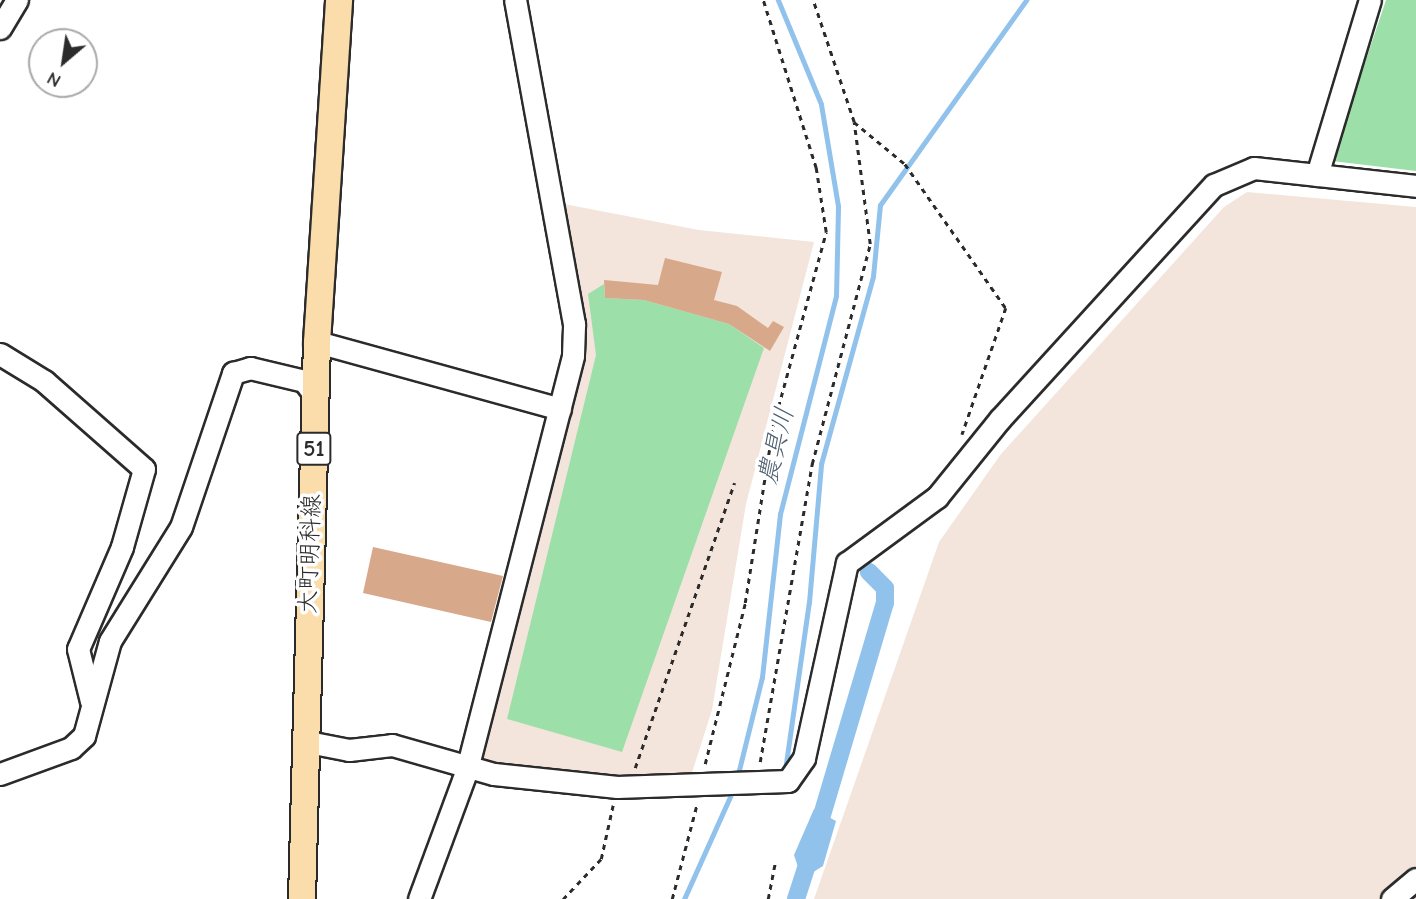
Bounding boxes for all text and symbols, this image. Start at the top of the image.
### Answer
north arrow [28,28,98,98]
text: N [43,67,65,92]
water label: 農具川 [752,404,802,488]
road number: 51 [295,430,333,468]
street label: 大町明科線 [294,494,326,614]

